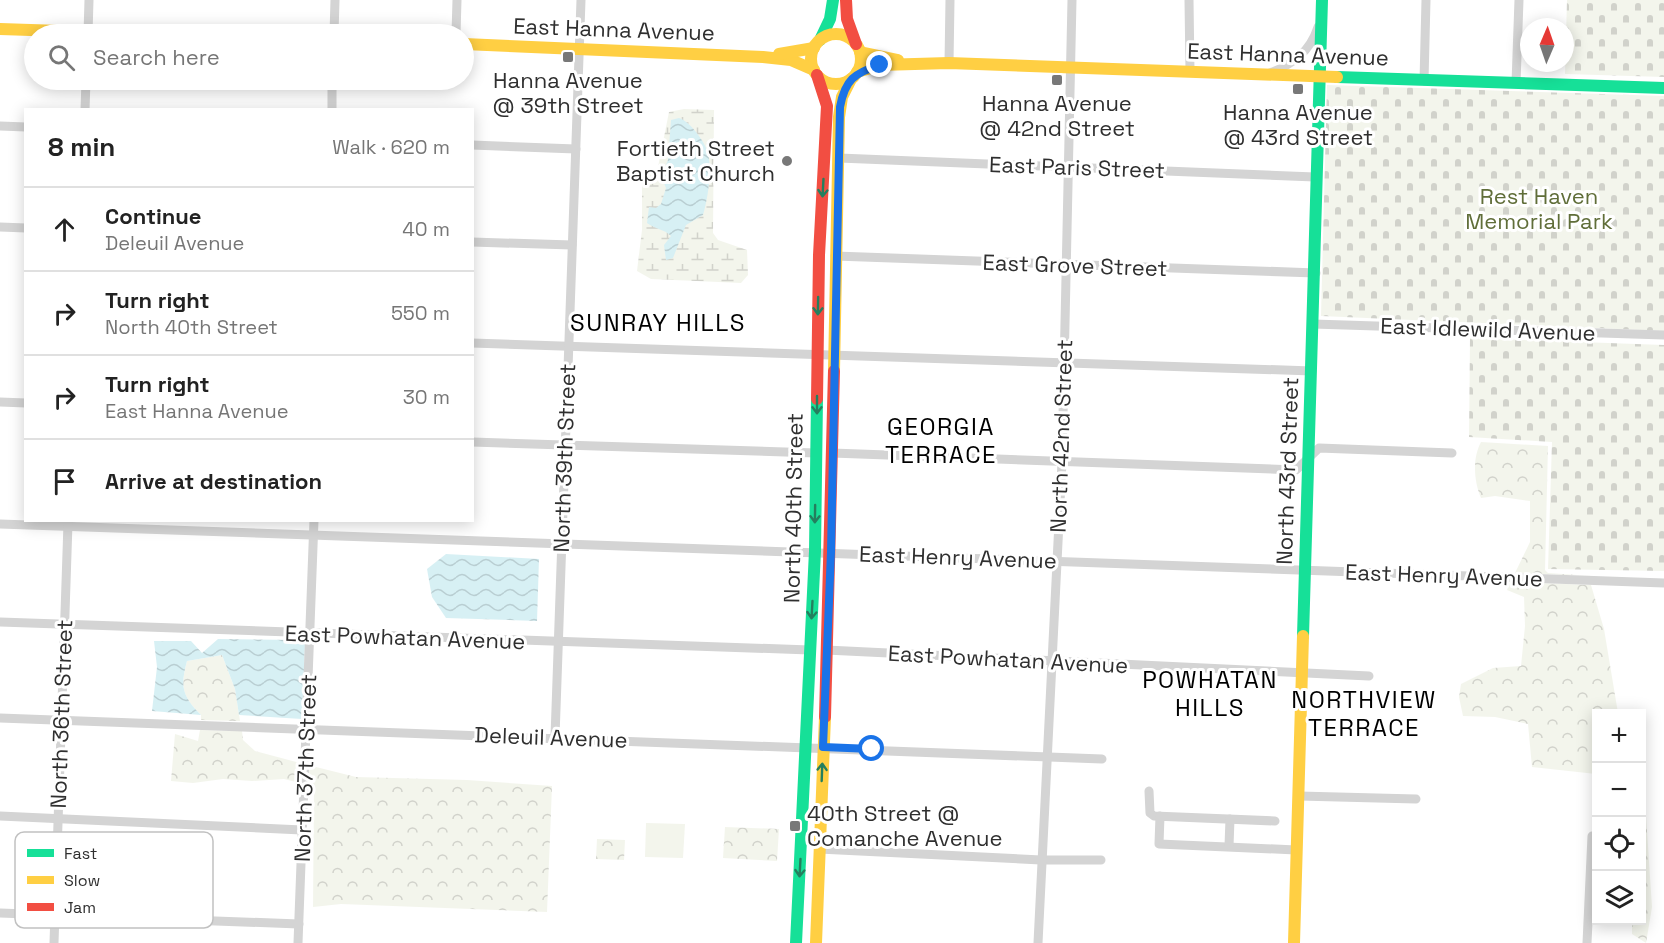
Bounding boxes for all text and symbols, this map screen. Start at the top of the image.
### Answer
street label: East Hanna Avenue [513,11,715,47]
north arrow [1520,18,1574,72]
search box [24,24,474,90]
street label: East Hanna Avenue [1187,36,1389,72]
icon: search [45,41,78,74]
text: Search here [93,43,220,71]
marker: Hanna Avenue @ 39th Street [561,50,575,64]
route end [866,51,892,77]
place label: Hanna Avenue @ 39th Street [492,66,644,119]
marker: Hanna Avenue @ 42nd Street [1050,73,1064,87]
marker: Hanna Avenue @ 43rd Street [1291,82,1305,96]
place label: Hanna Avenue @ 42nd Street [979,89,1135,142]
place label: Hanna Avenue @ 43rd Street [1223,98,1373,151]
text: 8 min [48,130,115,164]
text: Walk · 620 m [332,134,450,160]
place label: Fortieth Street Baptist Church [616,134,775,187]
street label: East Paris Street [989,150,1165,184]
marker: Fortieth Street Baptist Church [780,154,794,168]
one-way arrow [817,177,828,197]
park label: Rest Haven Memorial Park [1465,182,1613,235]
text: Continue [105,202,201,230]
icon: ahead [48,213,81,246]
text: 40 m [402,216,450,242]
text: Deleuil Avenue [105,230,244,256]
street label: East Grove Street [982,248,1168,282]
text: Turn right [105,286,210,314]
one-way arrow [812,295,824,315]
icon: right [48,297,81,330]
text: 550 m [391,300,450,326]
district label: SUNRAY HILLS [570,307,746,338]
street label: East Idlewild Avenue [1380,311,1596,347]
text: North 40th Street [105,314,278,340]
street label: North 42nd Street [1044,339,1078,533]
street label: North 39th Street [547,363,581,553]
text: Turn right [105,370,210,398]
street label: North 43rd Street [1270,377,1304,565]
icon: right [48,381,81,414]
text: 30 m [403,384,450,410]
one-way arrow [811,394,823,414]
text: East Hanna Avenue [105,398,288,424]
district label: GEORGIA TERRACE [885,411,997,470]
street label: North 40th Street [777,413,809,603]
icon: arrive [48,465,81,498]
text: Arrive at destination [105,467,322,495]
one-way arrow [810,504,821,524]
street label: East Henry Avenue [859,540,1057,574]
street label: East Henry Avenue [1345,558,1543,592]
one-way arrow [807,599,818,619]
street label: North 36th Street [44,619,78,809]
street label: East Powhatan Avenue [284,619,526,655]
street label: East Powhatan Avenue [887,639,1129,679]
district label: POWHATAN HILLS [1142,664,1278,723]
street label: North 37th Street [288,674,322,862]
district label: NORTHVIEW TERRACE [1291,684,1437,743]
map controls [1592,709,1646,925]
button: + [1592,709,1646,763]
street label: Deleuil Avenue [474,720,628,754]
route start [858,735,884,761]
one-way arrow [817,763,828,783]
button: − [1592,763,1646,817]
place label: 40th Street @ Comanche Avenue [807,799,1003,852]
button: locate [1592,817,1646,871]
marker: 40th Street @ Comanche Avenue [788,819,802,833]
legend [15,832,213,928]
text: Fast [64,843,97,864]
one-way arrow [794,857,805,877]
text: Slow [64,870,100,891]
button: layers [1592,871,1646,925]
text: Jam [64,897,96,918]

